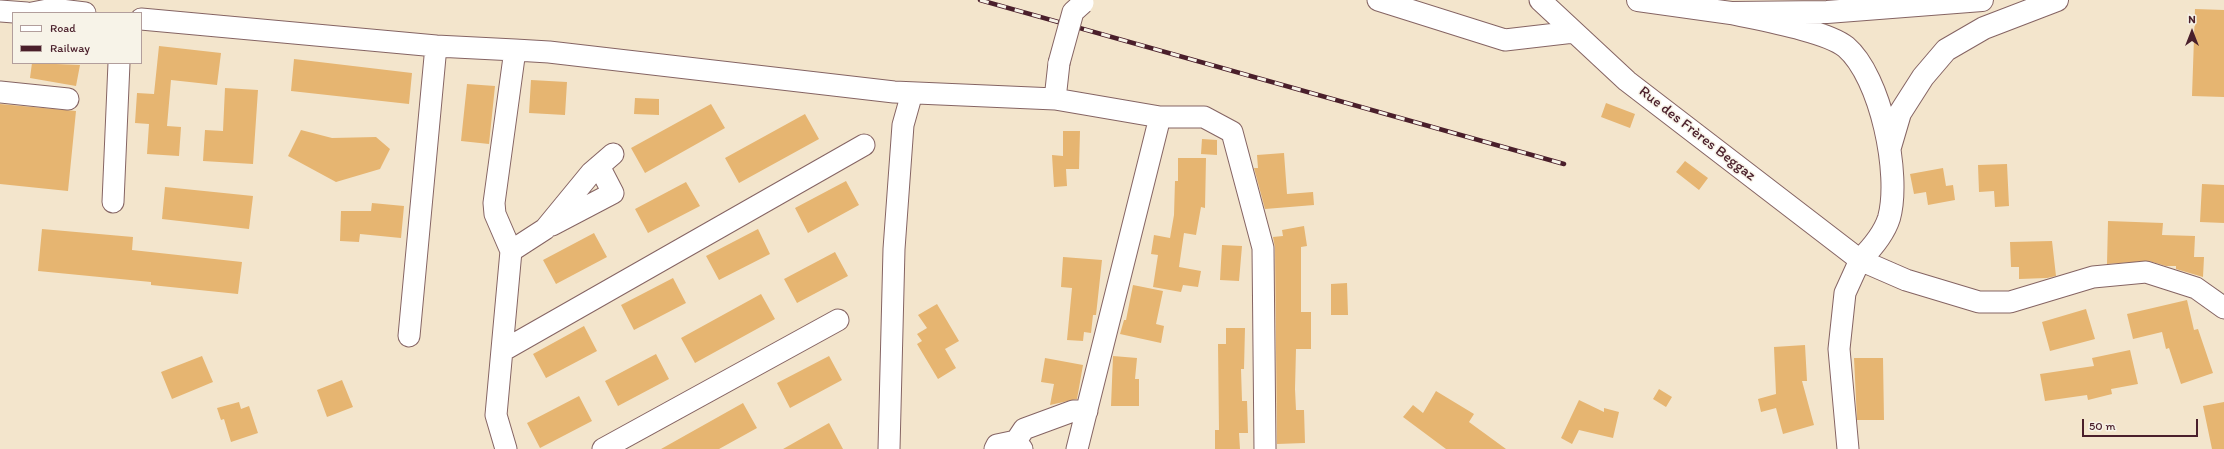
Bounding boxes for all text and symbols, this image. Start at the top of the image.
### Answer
legend [12,12,142,64]
north arrow [2172,12,2212,52]
text: N [2188,13,2196,26]
text: Road [50,21,76,35]
text: Railway [50,41,90,55]
street label: Rue des Frères Beggaz [1635,83,1759,185]
scale bar [2084,411,2200,437]
text: 50 m [2089,419,2115,433]

